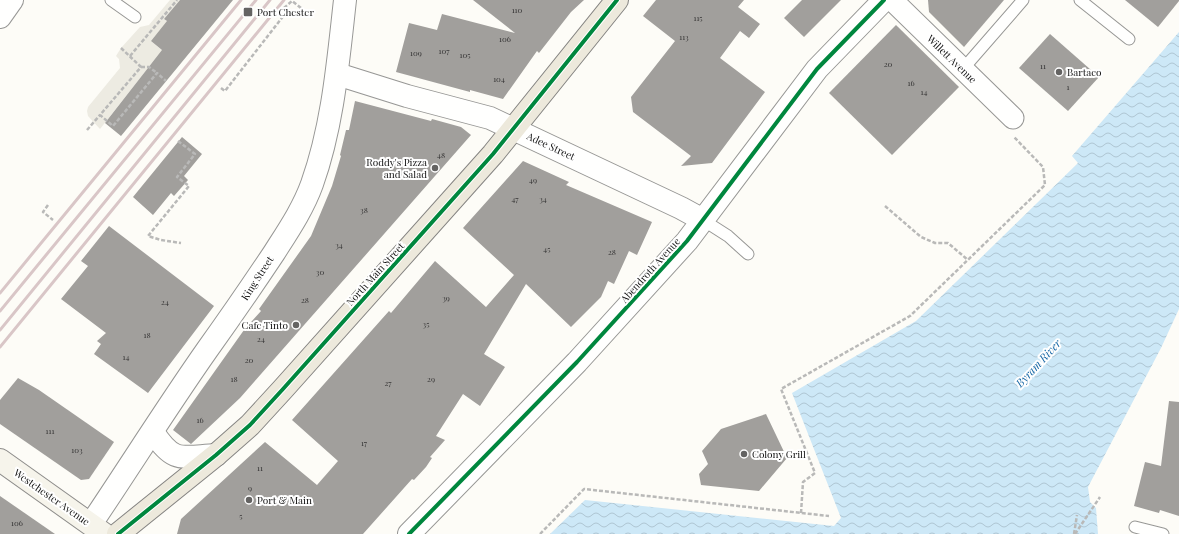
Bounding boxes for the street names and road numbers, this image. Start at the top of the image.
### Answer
street label: Willett Avenue [923,31,980,86]
street label: Adee Street [524,128,578,163]
street label: Abendroth Avenue [616,234,683,306]
street label: North Main Street [343,239,407,309]
street label: King Street [238,253,277,303]
street label: Westchester Avenue [10,465,93,528]

